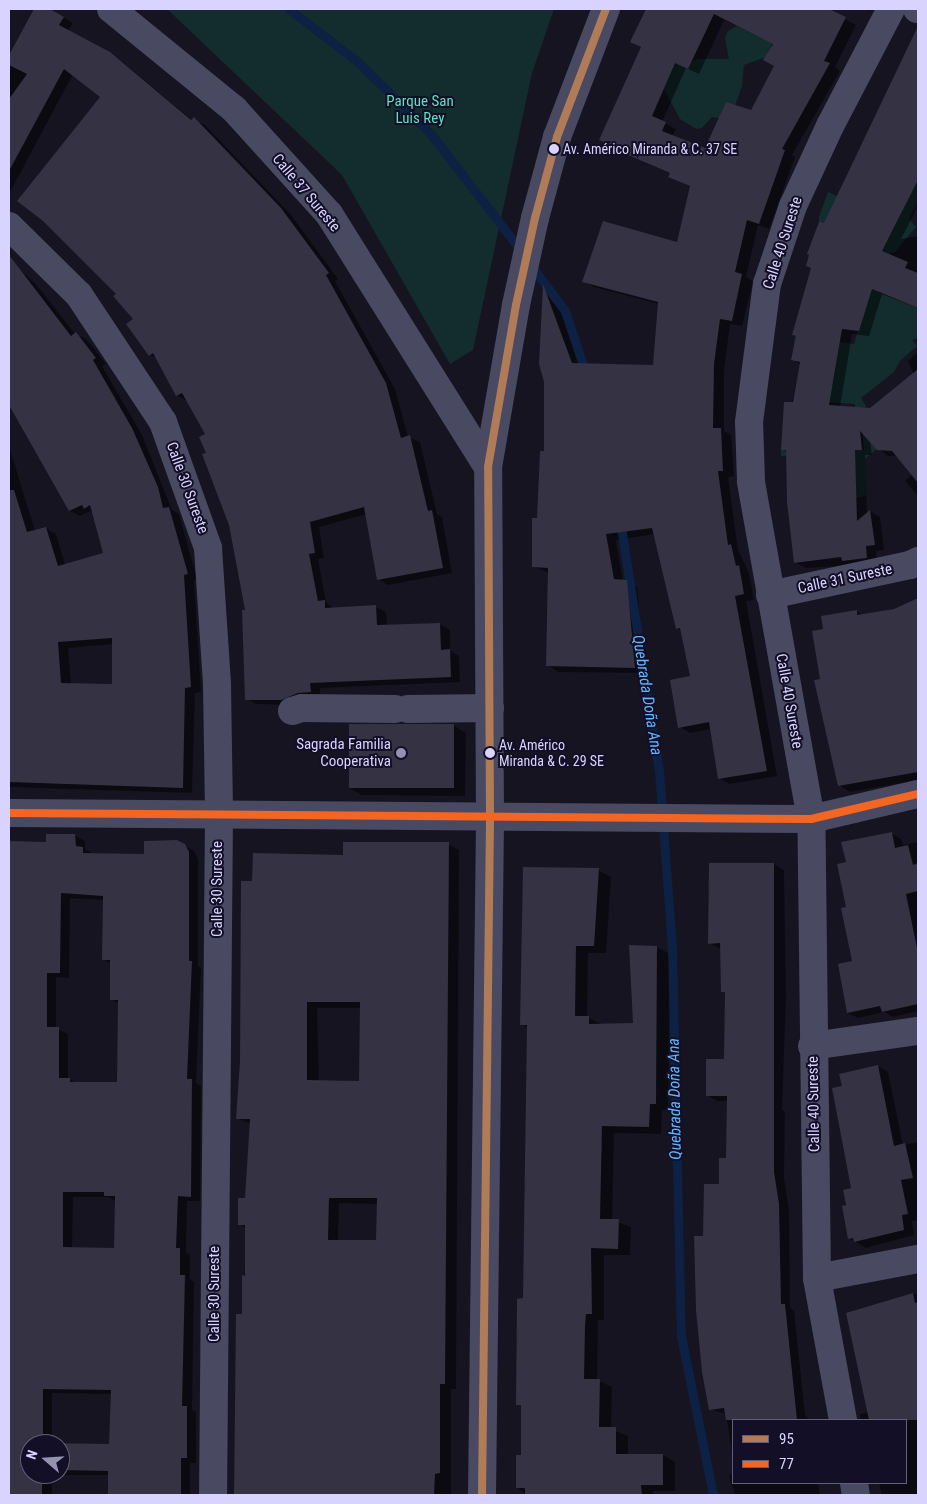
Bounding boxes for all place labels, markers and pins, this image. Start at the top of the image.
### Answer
place label: Av. Américo Miranda & C. 37 SE [563,141,737,157]
marker: Av. Américo Miranda & C. 37 SE [549,144,559,154]
place label: Sagrada Familia Cooperativa [296,735,391,770]
place label: Av. Américo Miranda & C. 29 SE [499,737,604,770]
marker: Sagrada Familia Cooperativa [395,747,407,759]
marker: Av. Américo Miranda & C. 29 SE [485,748,495,758]

